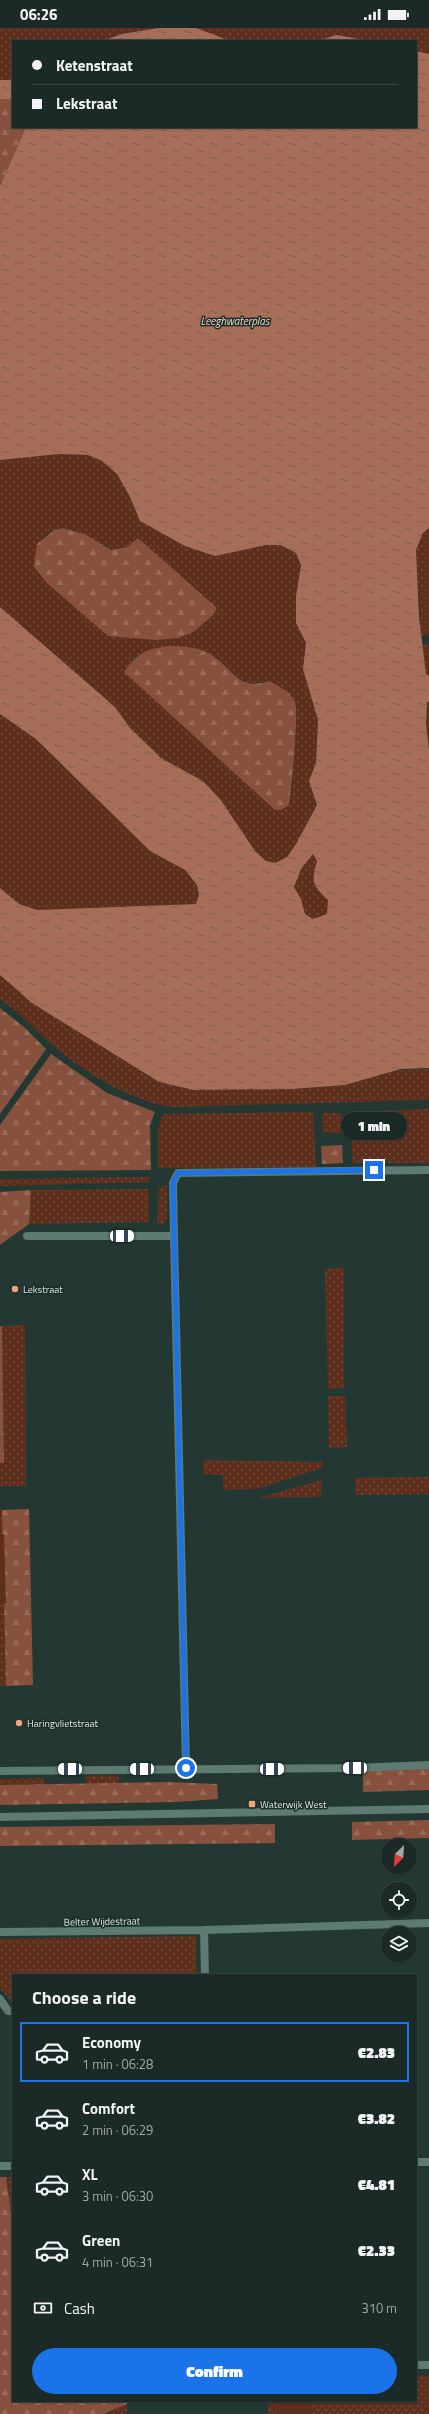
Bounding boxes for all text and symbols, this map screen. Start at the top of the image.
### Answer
text: 06:26 [20,3,57,26]
text: Ketenstraat [56,54,133,77]
text: Lekstraat [56,92,117,115]
water label: Leeghwaterplas [201,313,271,329]
callout: 1 min [341,1112,407,1140]
text: 1 min [358,1116,390,1136]
route end [365,1161,383,1179]
car [110,1230,134,1242]
place label: Lekstraat [23,1282,63,1297]
marker: Lekstraat [10,1284,20,1294]
place label: Haringvlietstraat [27,1716,98,1731]
marker: Haringvlietstraat [14,1718,24,1728]
route start [177,1759,195,1777]
car [343,1762,367,1774]
car [58,1763,82,1775]
car [130,1763,154,1775]
car [260,1763,284,1775]
place label: Waterwijk West [260,1797,327,1812]
marker: Waterwijk West [247,1799,257,1809]
north arrow [381,1838,417,1874]
map controls [381,1838,417,1962]
button: locate [381,1882,417,1918]
street label: Belter Wijdestraat [64,1913,141,1930]
button: layers [381,1926,417,1962]
text: Choose a ride [32,1984,136,2011]
text: Economy [82,2031,141,2054]
icon: car [34,2034,70,2070]
text: €2.83 [358,2041,395,2064]
text: 1 min · 06:28 [82,2054,153,2074]
text: Comfort [82,2097,135,2120]
icon: car [34,2100,70,2136]
text: €3.82 [358,2107,395,2130]
text: 2 min · 06:29 [82,2120,153,2140]
text: XL [82,2163,98,2186]
icon: car [34,2166,70,2202]
text: €4.81 [358,2173,395,2196]
text: 3 min · 06:30 [82,2186,153,2206]
text: Green [82,2229,120,2252]
icon: car [34,2232,70,2268]
text: €2.33 [358,2239,395,2262]
text: 4 min · 06:31 [82,2252,153,2272]
icon: cash [32,2297,54,2319]
text: Cash [64,2297,95,2320]
text: 310 m [361,2298,397,2318]
button: Confirm [32,2348,397,2394]

